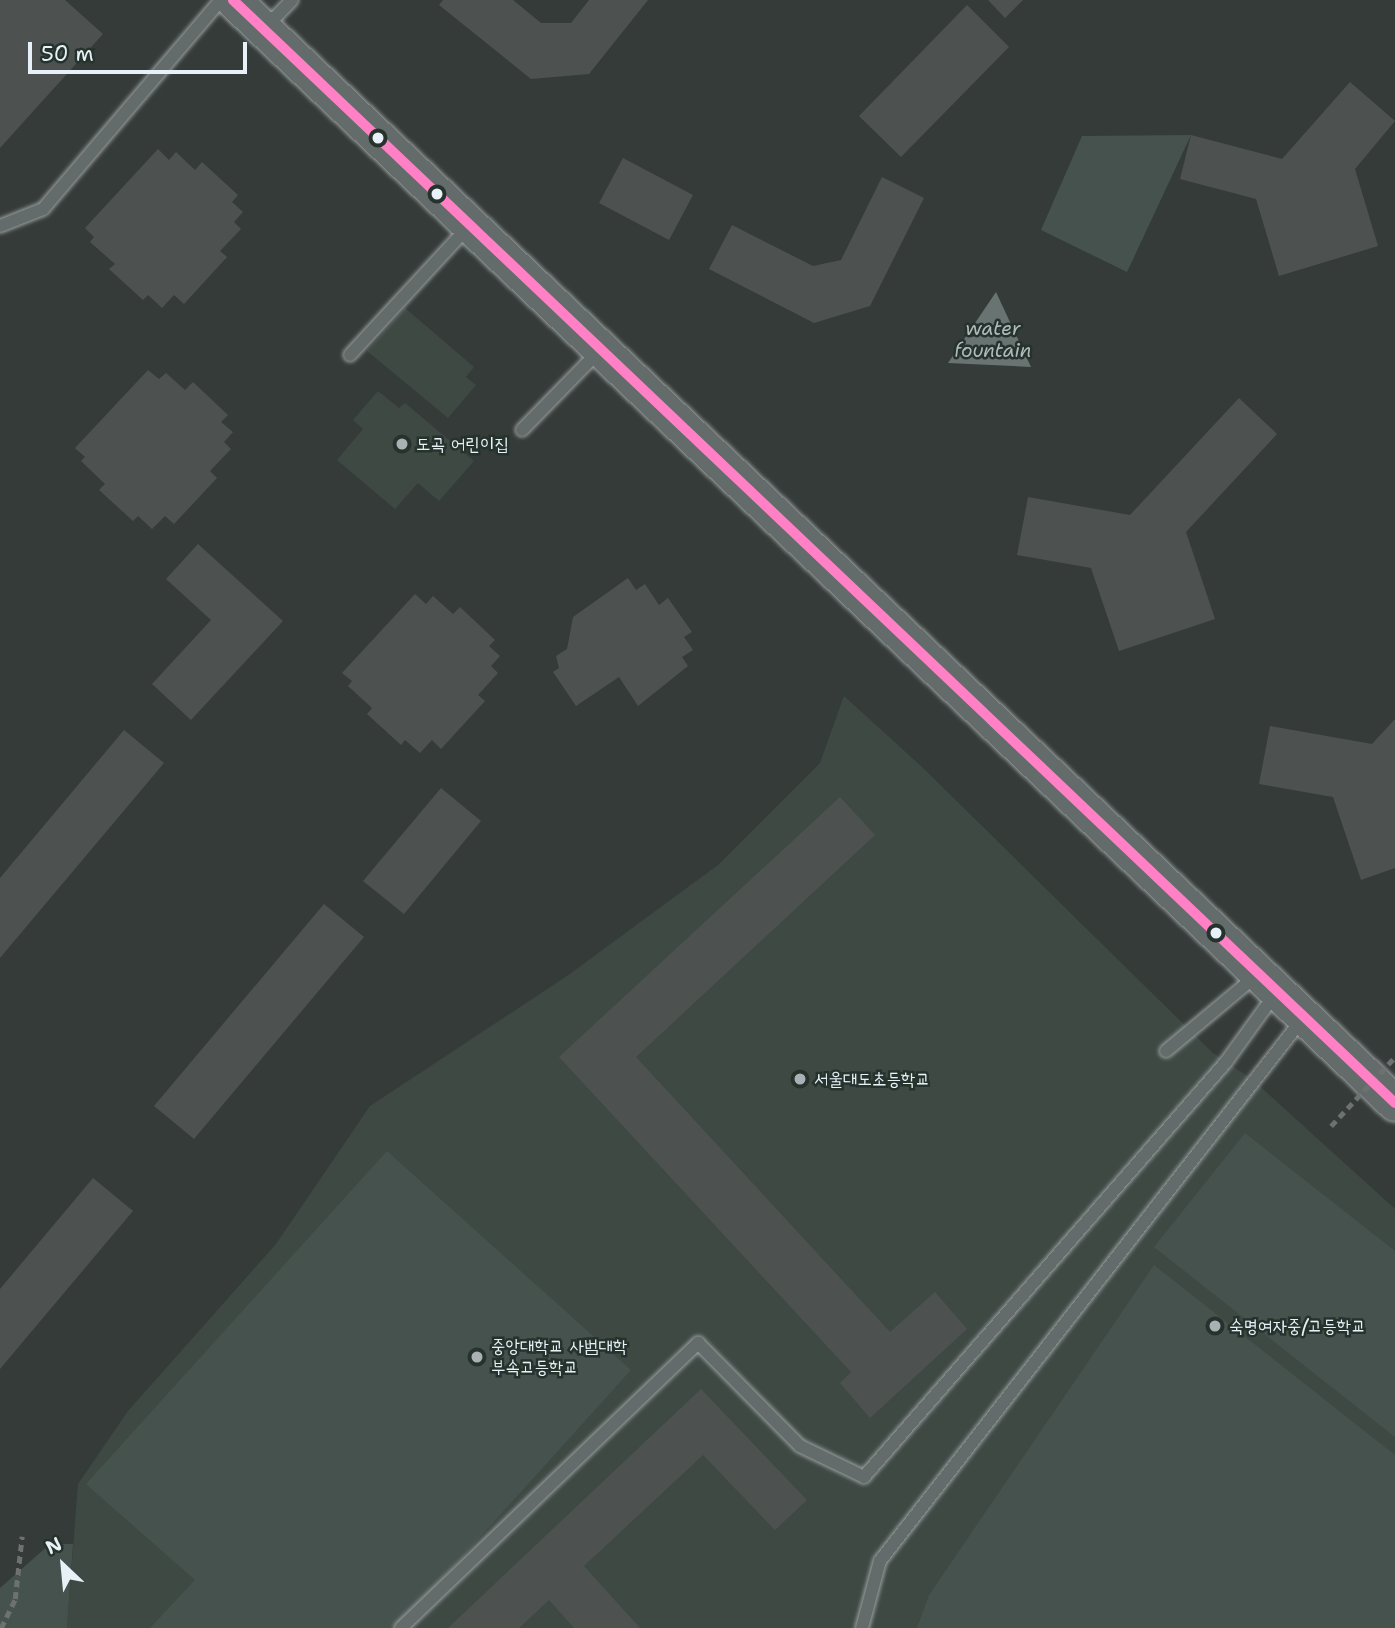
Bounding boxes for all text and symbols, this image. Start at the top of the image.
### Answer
scale bar [32,28,250,72]
text: 50 m [41,40,94,68]
unlabelled marker [371,131,385,145]
unlabelled marker [430,187,444,201]
water label: water fountain [955,318,1031,362]
place label: 도곡 어린이집 [416,433,509,455]
marker: 도곡 어린이집 [394,436,410,452]
unlabelled marker [1209,926,1223,940]
place label: 서울대도초등학교 [814,1068,930,1090]
marker: 서울대도초등학교 [792,1071,808,1087]
place label: 숙명여자중/고등학교 [1229,1315,1366,1337]
marker: 숙명여자중/고등학교 [1207,1318,1223,1334]
place label: 중앙대학교 사범대학 부속고등학교 [491,1336,627,1378]
marker: 중앙대학교 사범대학 부속고등학교 [469,1349,485,1365]
north arrow [28,1530,98,1600]
text: N [41,1531,66,1560]

